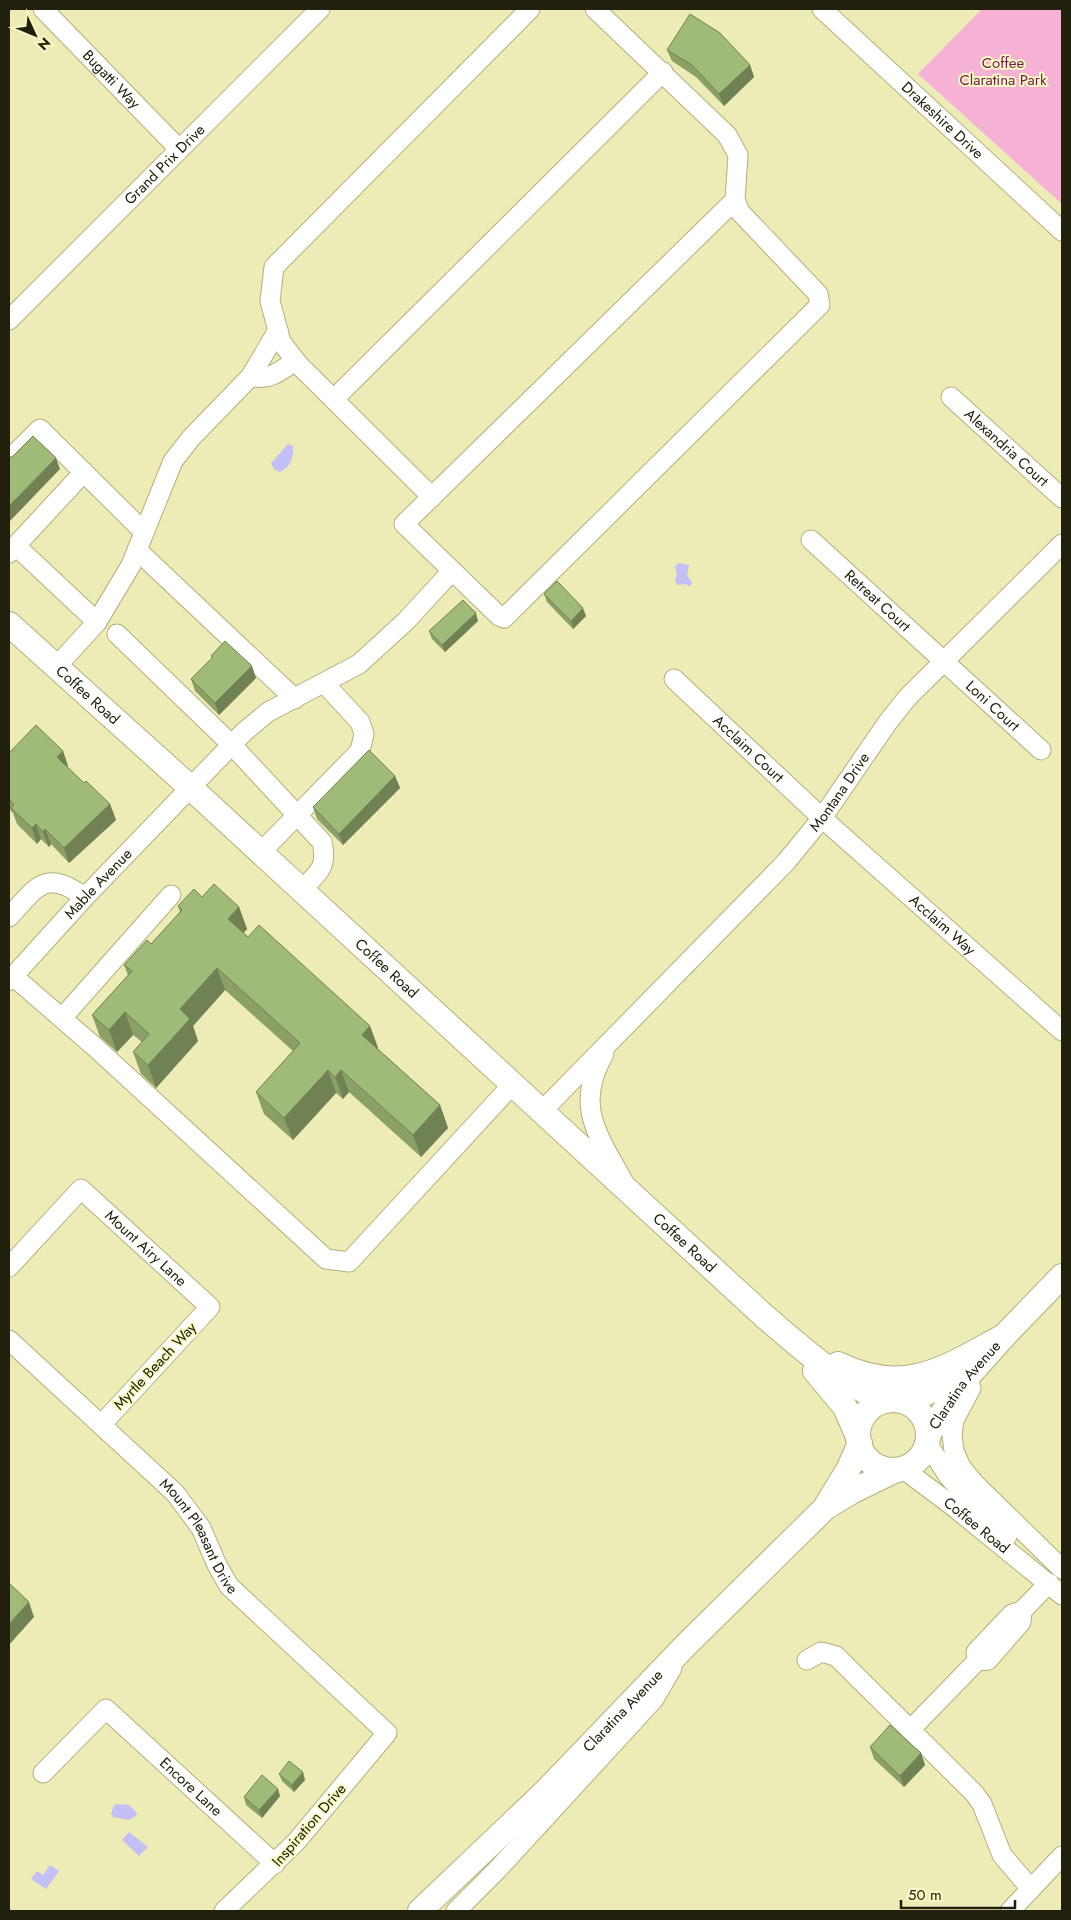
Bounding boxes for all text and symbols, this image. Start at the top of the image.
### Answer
north arrow [10,10,60,60]
text: N [33,33,55,55]
street label: Bugatti Way [77,45,146,114]
park label: Coffee Claratina Park [959,52,1047,91]
street label: Drakeshire Drive [896,77,989,164]
street label: Grand Prix Drive [119,119,210,210]
street label: Alexandria Court [960,403,1054,492]
street label: Retreat Court [839,565,916,637]
street label: Coffee Road [51,660,125,730]
street label: Loni Court [961,675,1025,737]
street label: Acclaim Court [708,710,789,788]
street label: Montana Drive [804,748,875,837]
street label: Mable Avenue [59,843,137,924]
street label: Acclaim Way [904,889,981,961]
street label: Coffee Road [350,933,423,1003]
street label: Mount Airy Lane [100,1205,192,1292]
street label: Coffee Road [648,1208,721,1278]
street label: Myrtle Beach Way [108,1317,202,1415]
street label: Claratina Avenue [923,1336,1006,1434]
street label: Mount Pleasant Drive [155,1473,242,1600]
street label: Coffee Road [939,1492,1014,1559]
street label: Claratina Avenue [578,1664,668,1757]
street label: Encore Lane [155,1752,227,1822]
street label: Inspiration Drive [267,1778,352,1871]
scale bar [901,1878,1015,1910]
text: 50 m [908,1884,942,1906]

